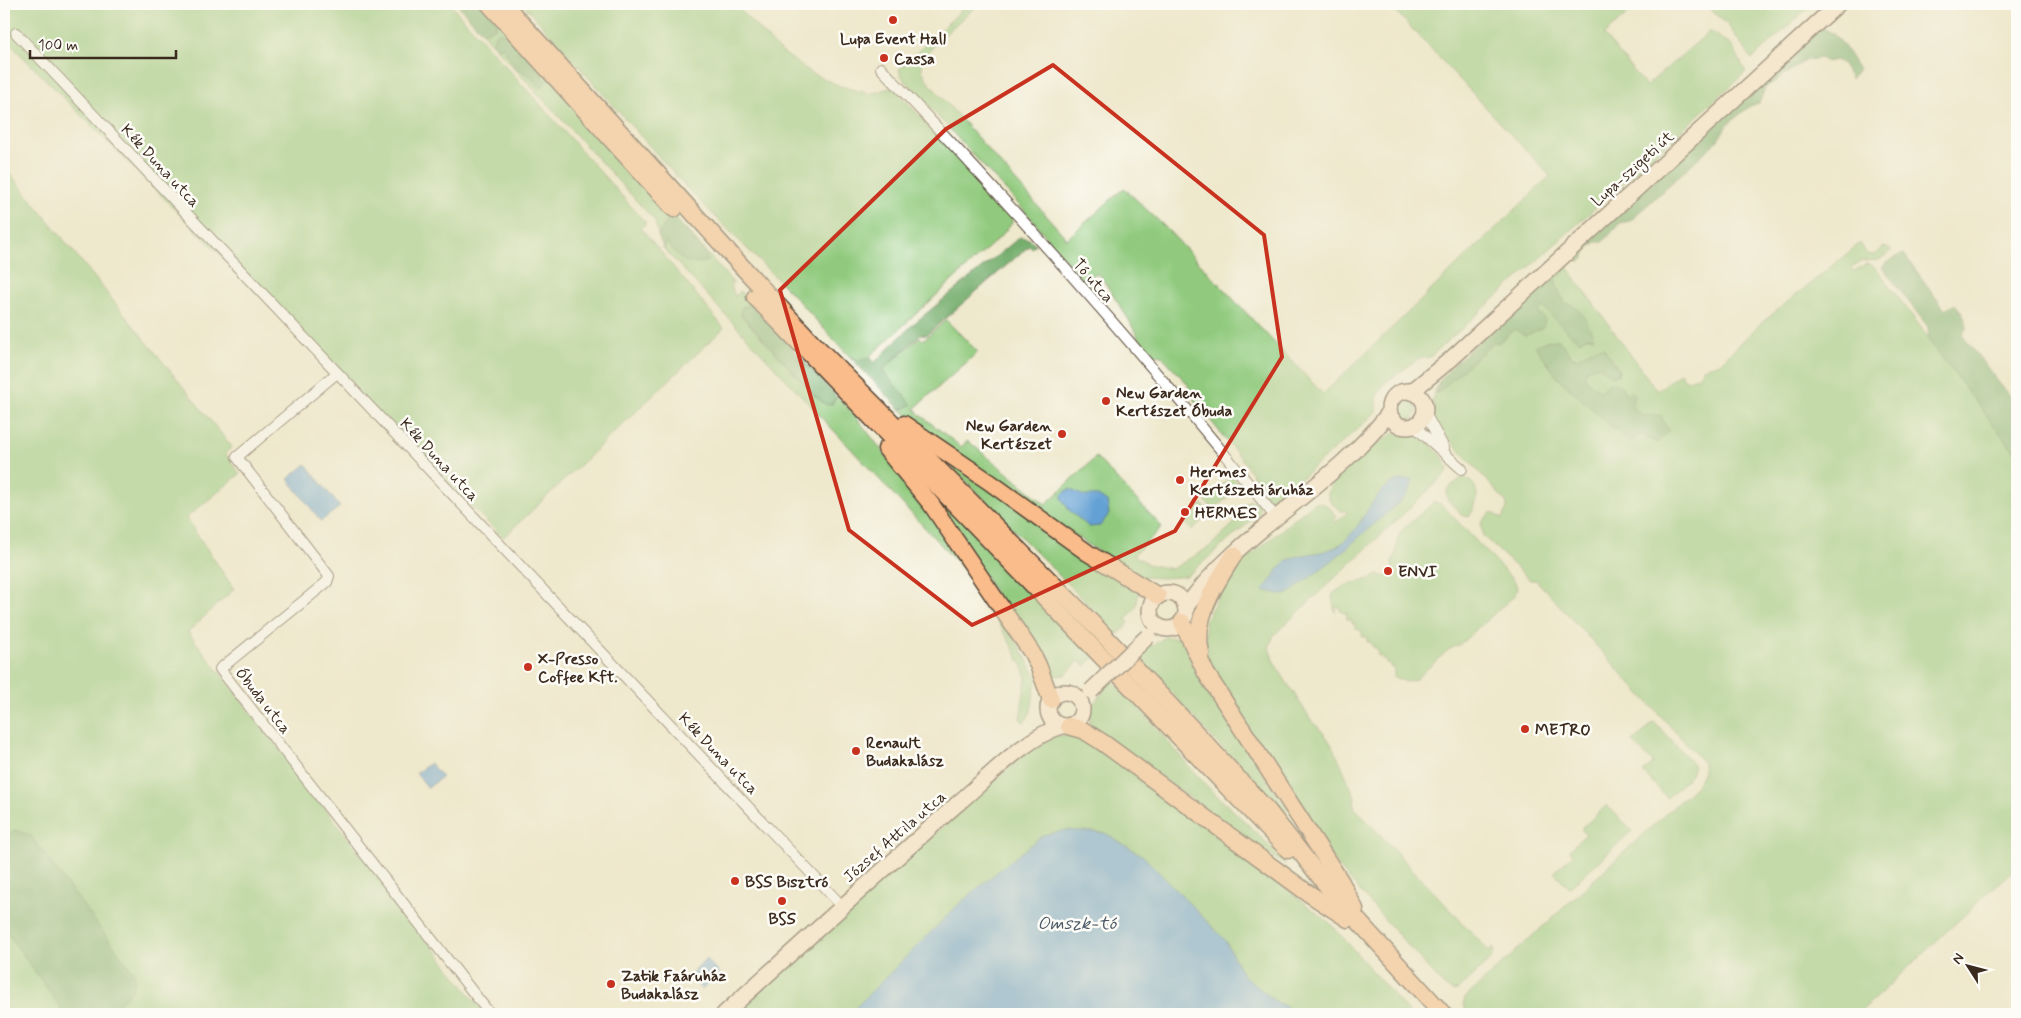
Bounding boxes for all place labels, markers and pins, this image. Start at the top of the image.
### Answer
marker: Lupa Event Hall [887,14,899,26]
place label: Lupa Event Hall [840,29,946,50]
place label: Cassa [894,49,935,70]
marker: Cassa [878,52,890,64]
place label: New Garden Kertészet Óbuda [1116,383,1232,422]
marker: New Garden Kertészet Óbuda [1100,395,1112,407]
place label: New Garden Kertészet [966,416,1052,455]
marker: New Garden Kertészet [1056,428,1068,440]
place label: Hermes Kertészeti áruház [1190,462,1314,501]
marker: Hermes Kertészeti áruház [1174,474,1186,486]
place label: HERMES [1195,503,1257,524]
marker: HERMES [1179,506,1191,518]
place label: ENVI [1398,562,1438,583]
marker: ENVI [1382,565,1394,577]
place label: X-Presso Coffee Kft. [538,649,618,688]
marker: X-Presso Coffee Kft. [522,661,534,673]
place label: METRO [1535,720,1591,741]
marker: METRO [1519,723,1531,735]
place label: Renault Budakalász [866,733,944,772]
marker: Renault Budakalász [850,745,862,757]
place label: BSS Bisztró [745,872,829,893]
marker: BSS Bisztró [729,875,741,887]
marker: BSS [776,895,788,907]
place label: BSS [768,909,796,930]
place label: Zatik Faáruház Budakalász [621,966,726,1005]
marker: Zatik Faáruház Budakalász [605,978,617,990]

